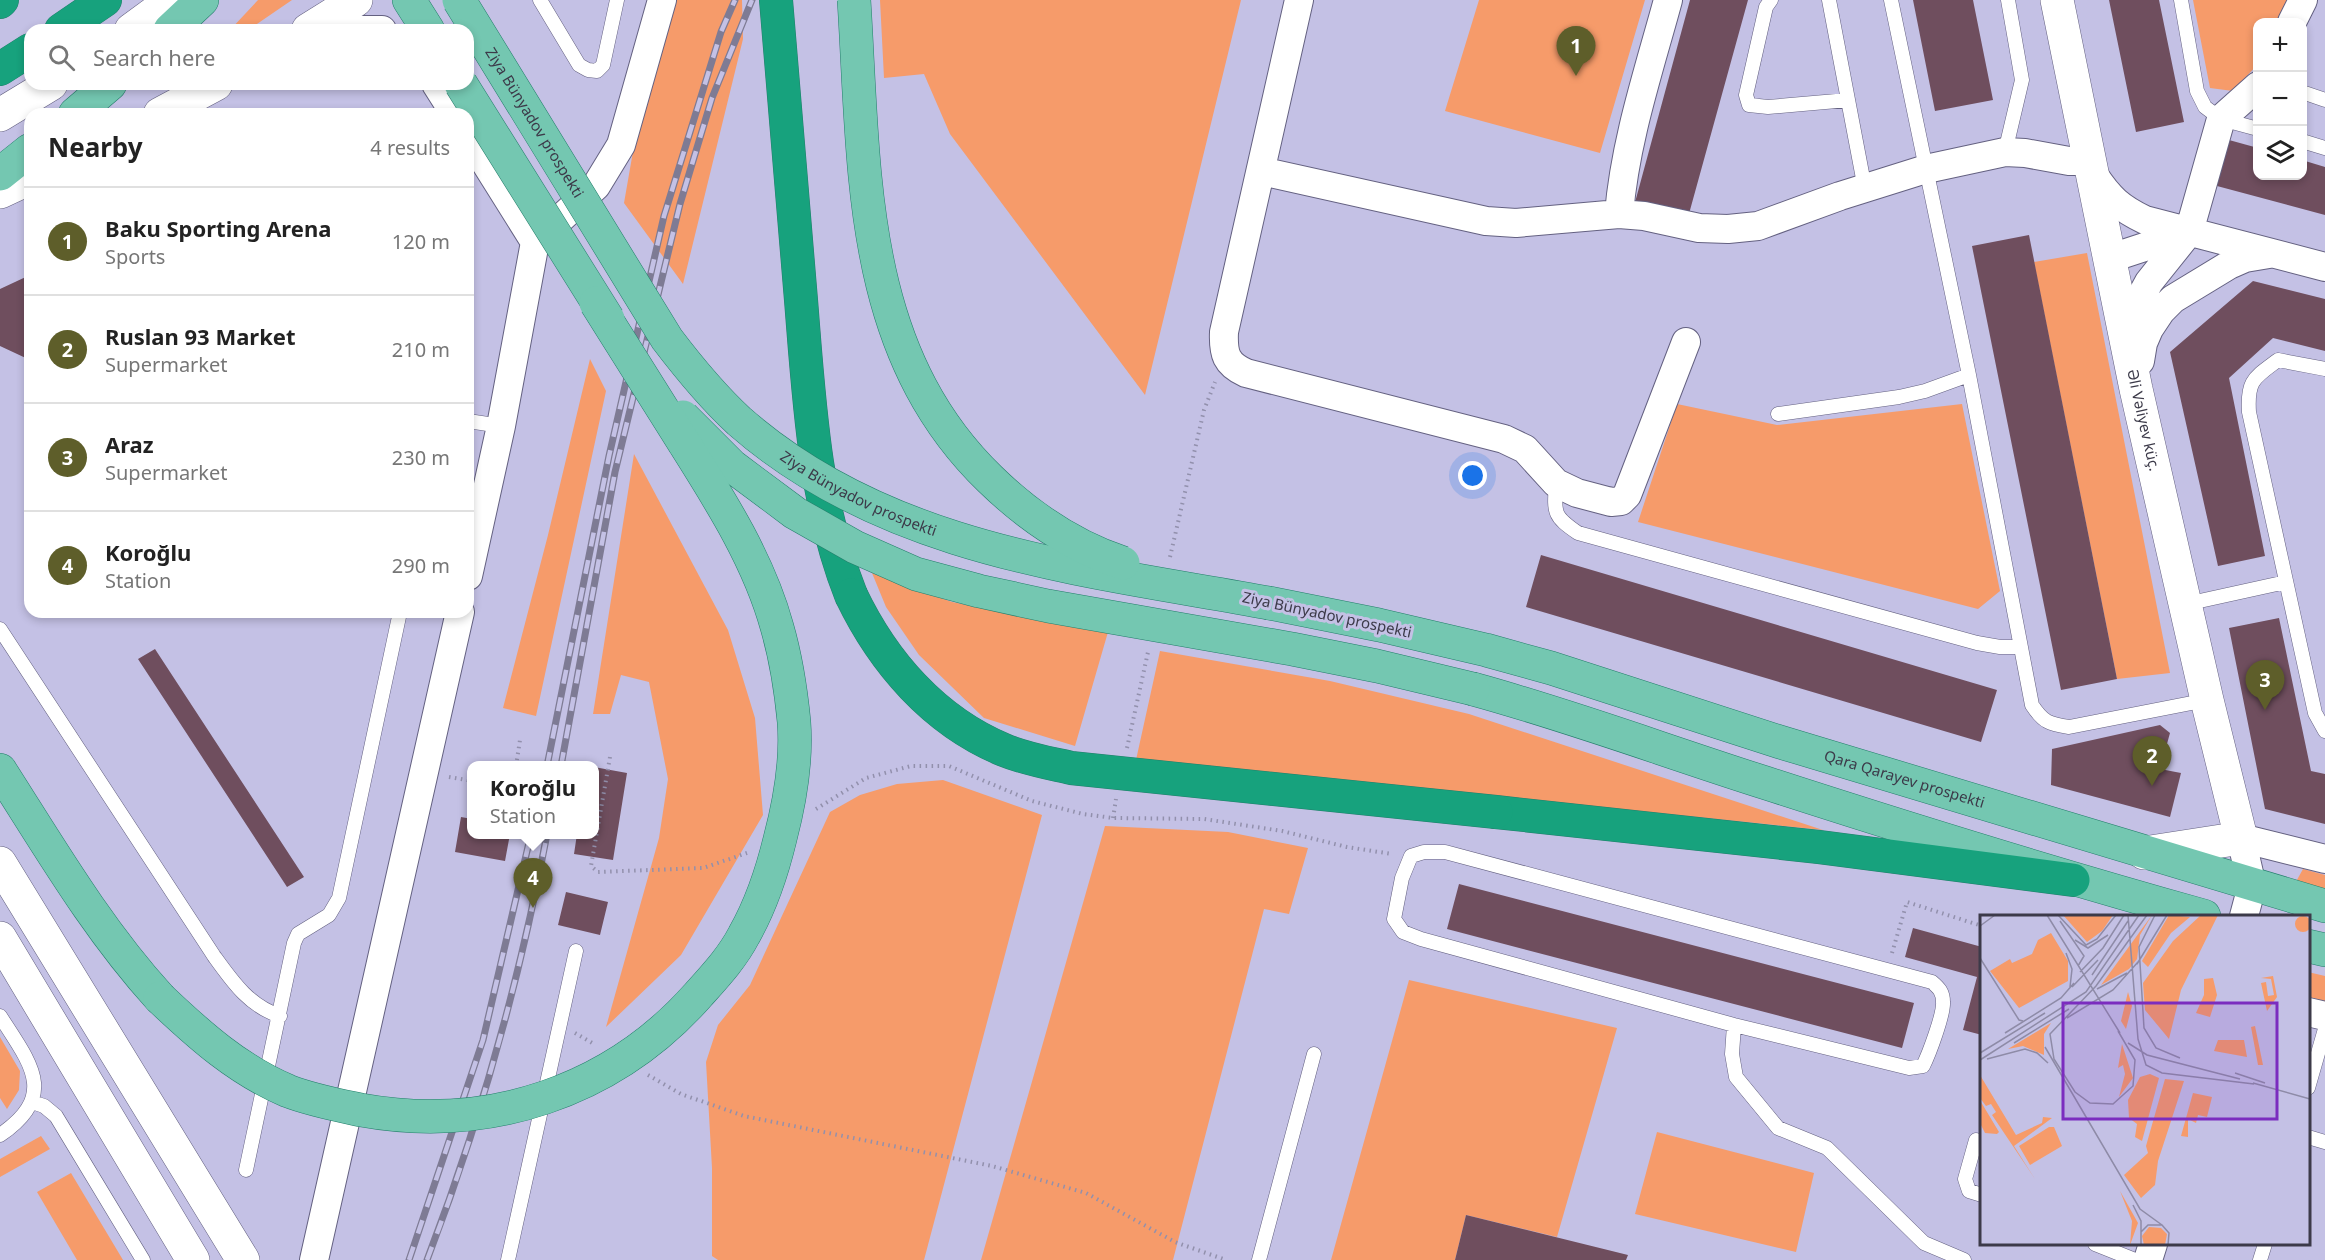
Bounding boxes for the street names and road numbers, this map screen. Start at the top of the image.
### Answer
street label: Ziya Bünyadov prospekti [481,43,589,201]
street label: Əli Vəliyev küç. [2123,367,2165,473]
street label: Ziya Bünyadov prospekti [777,446,940,540]
street label: Ziya Bünyadov prospekti [1241,586,1414,642]
street label: Qara Qarayev prospekti [1822,745,1987,812]

